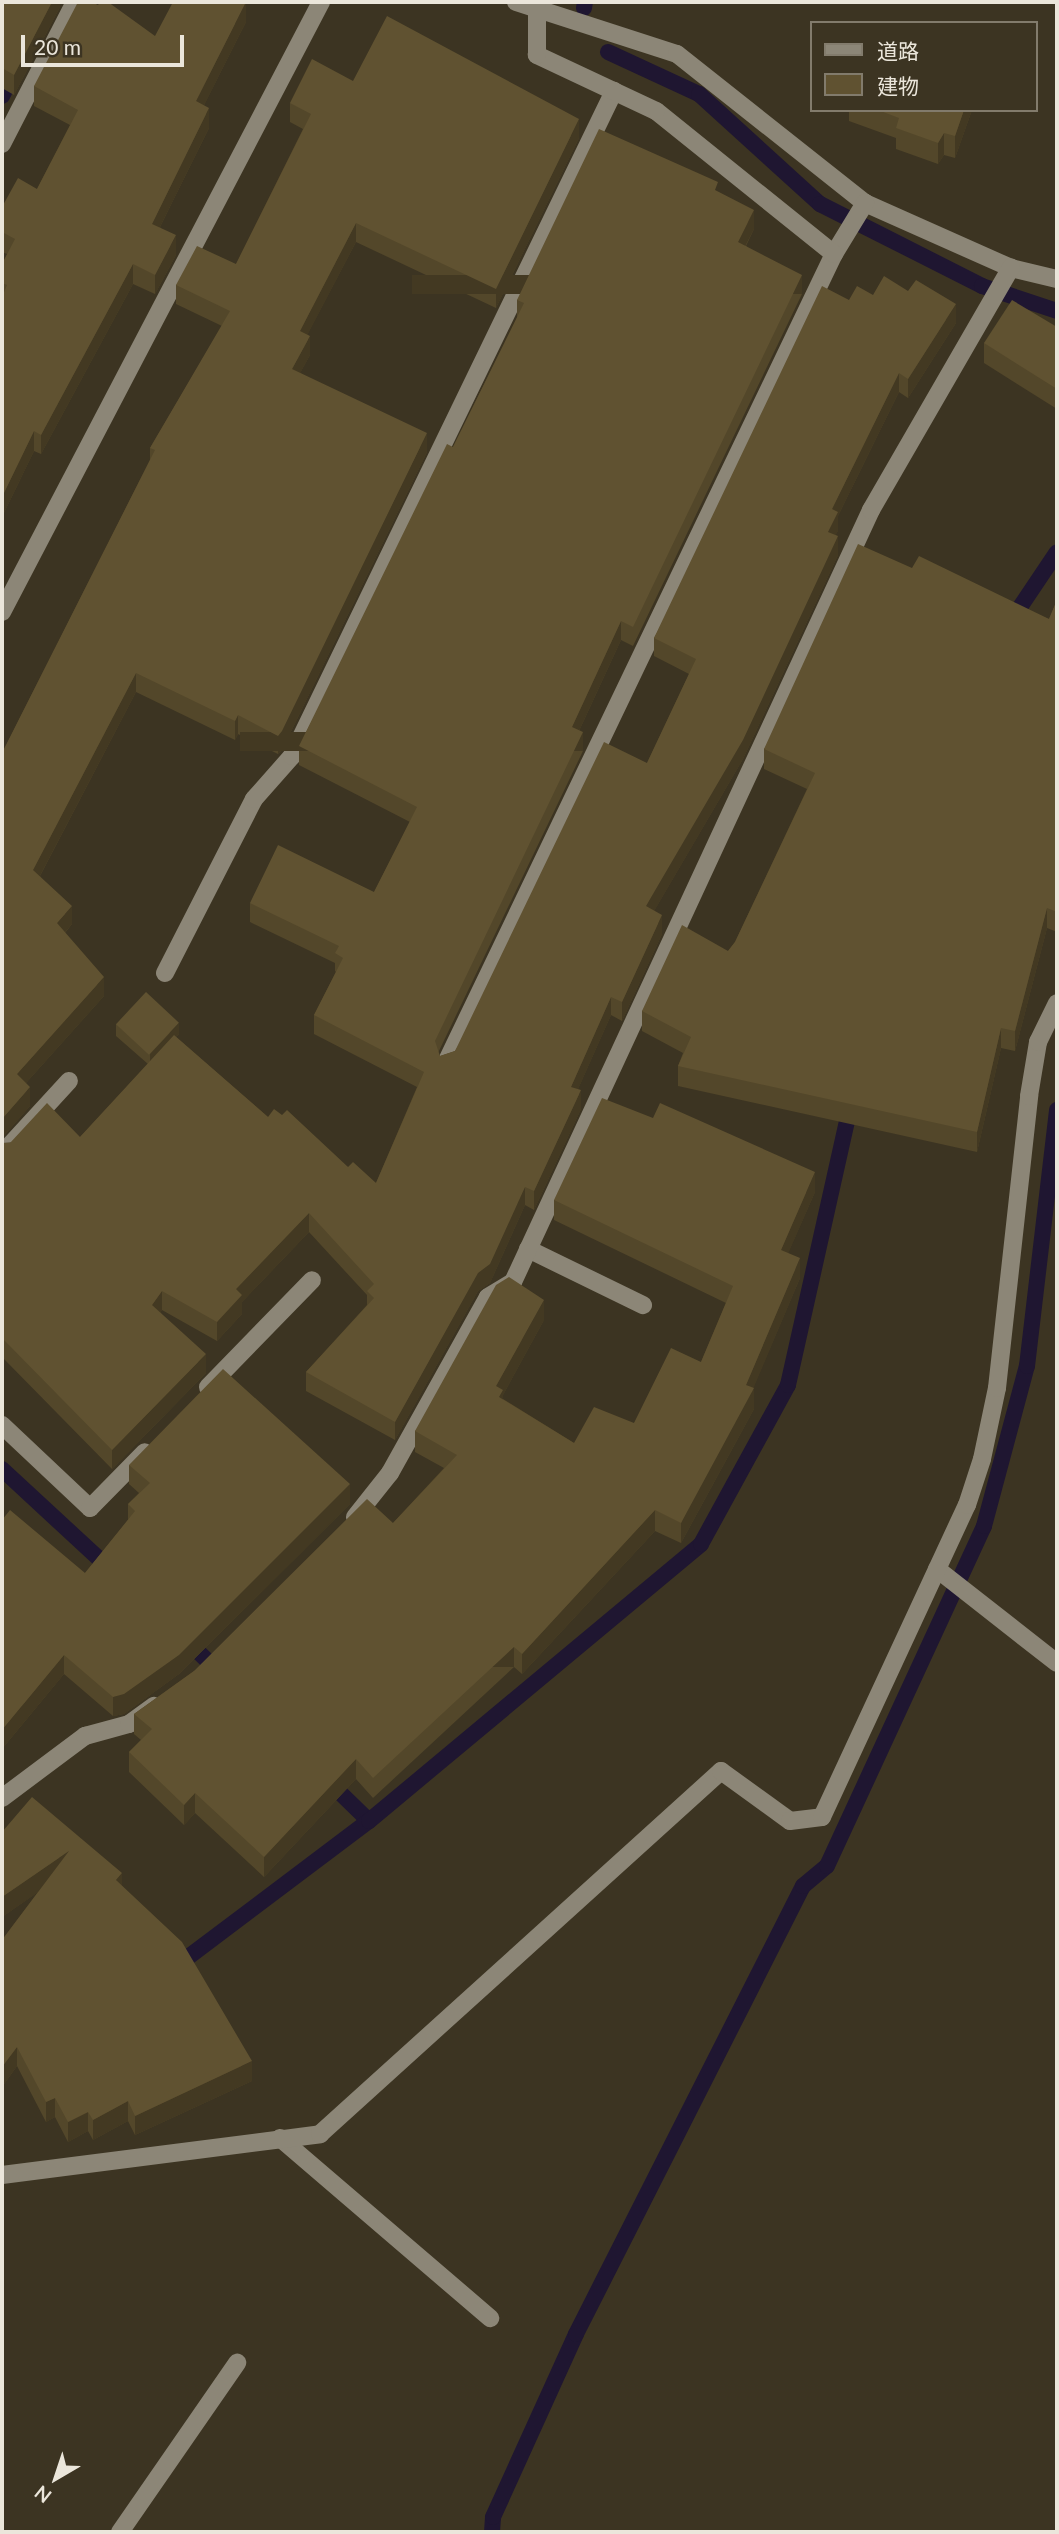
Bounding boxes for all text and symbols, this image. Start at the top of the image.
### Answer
scale bar [24,21,187,65]
legend [810,21,1038,112]
text: 20 m [34,34,81,59]
text: 道路 [877,38,919,63]
text: 建物 [877,73,919,98]
north arrow [21,2443,91,2513]
text: N [30,2481,55,2508]

